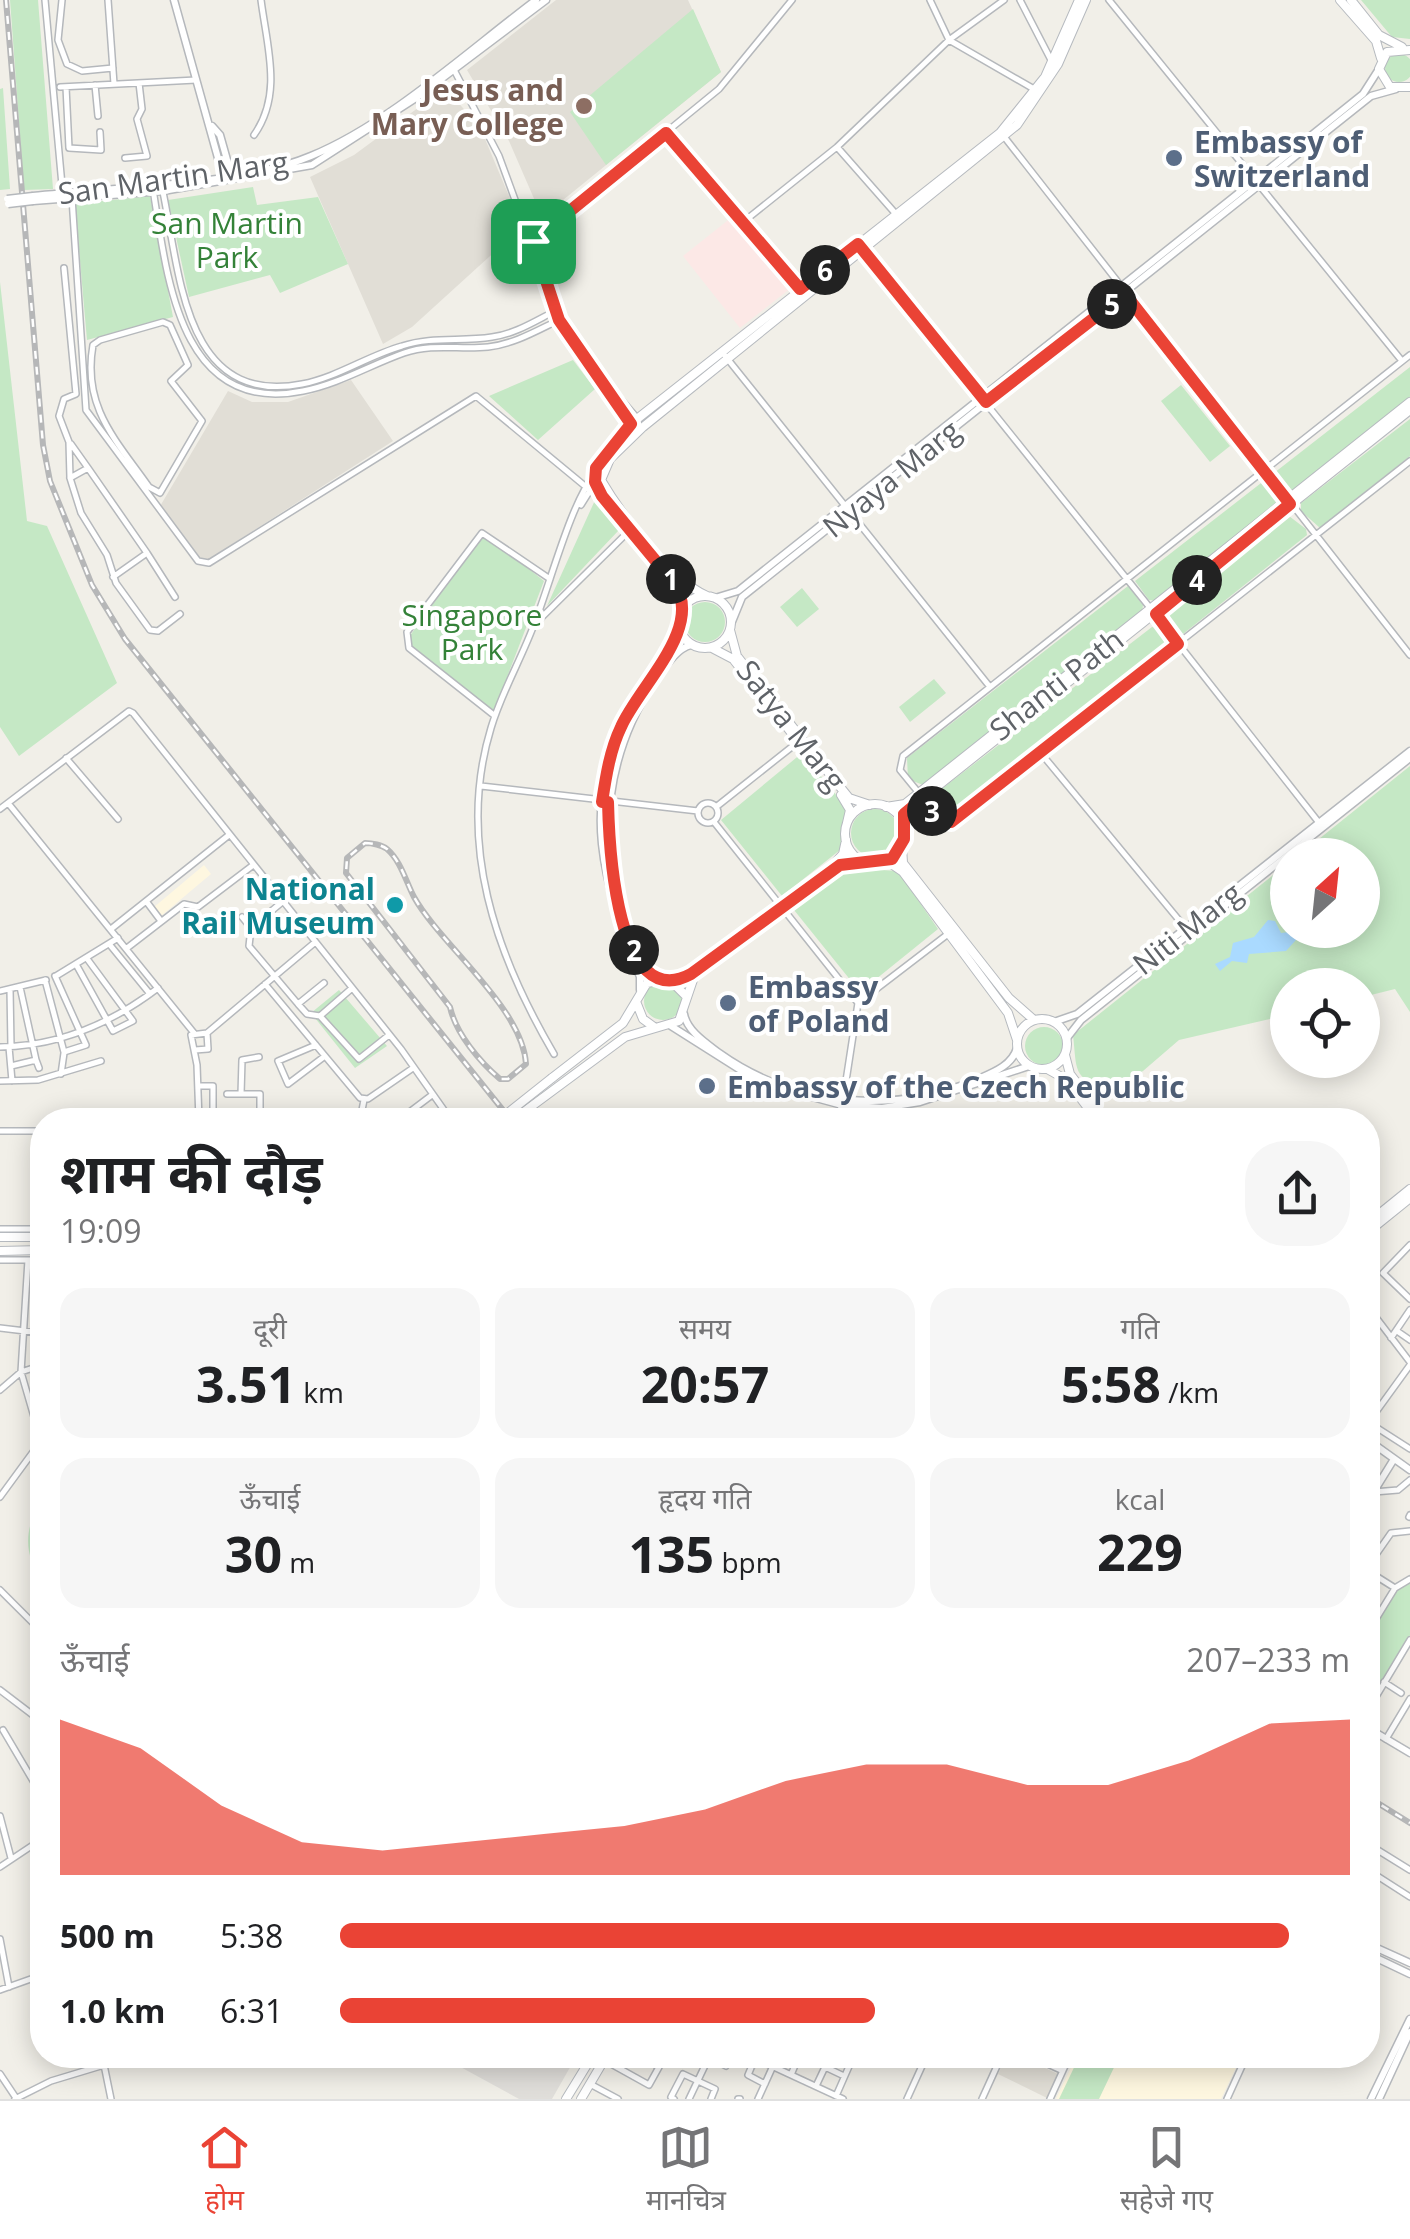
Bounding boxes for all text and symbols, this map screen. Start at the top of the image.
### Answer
place label: Jesus and Mary College [371,69,564,144]
marker: Jesus and Mary College [573,95,595,117]
place label: Embassy of Switzerland [1194,121,1370,196]
street label: San Martin Marg [55,141,291,213]
marker: Embassy of Switzerland [1163,147,1185,169]
pin [491,199,576,284]
park label: San Martin Park [151,202,303,277]
icon: arrive [506,214,561,269]
pin: 6 [800,245,850,295]
text: 6 [817,251,833,289]
pin: 5 [1087,279,1137,329]
text: 5 [1104,285,1120,323]
street label: Nyaya Marg [814,410,968,546]
pin: 1 [646,554,696,604]
pin: 4 [1172,555,1222,605]
text: 1 [663,560,679,598]
text: 4 [1189,561,1205,599]
park label: Singapore Park [402,594,542,669]
street label: Shanti Path [980,619,1132,749]
street label: Satya Marg [728,651,856,799]
pin: 3 [907,786,957,836]
text: 3 [924,792,940,830]
north arrow [1270,838,1380,948]
map controls [1270,838,1380,1078]
place label: National Rail Museum [181,868,375,943]
street label: Niti Marg [1124,872,1250,984]
marker: National Rail Museum [384,894,406,916]
pin: 2 [609,925,659,975]
text: 2 [626,931,642,969]
place label: Embassy of Poland [748,966,889,1041]
button: locate [1270,968,1380,1078]
marker: Embassy of Poland [717,992,739,1014]
place label: Embassy of the Czech Republic [727,1066,1185,1107]
marker: Embassy of the Czech Republic [696,1075,718,1097]
text: शाम की दौड़ [60,1134,323,1209]
button: share [1245,1141,1350,1246]
text: 19:09 [60,1209,142,1252]
text: दूरी [253,1309,287,1347]
text: समय [679,1309,731,1347]
text: गति [1121,1309,1159,1347]
text: 3.51 [196,1350,296,1418]
text: 20:57 [641,1350,769,1418]
text: 5:58 [1061,1350,1161,1418]
text: km [296,1373,344,1411]
text: /km [1161,1373,1219,1411]
text: ऊँचाई [240,1479,300,1517]
text: हृदय गति [659,1479,751,1517]
text: kcal [1115,1480,1165,1518]
text: 229 [1097,1518,1183,1586]
text: 30 [225,1520,282,1588]
text: 135 [628,1520,714,1588]
text: m [282,1543,315,1581]
text: bpm [714,1543,782,1581]
text: ऊँचाई [60,1638,129,1681]
text: 207–233 m [1186,1638,1350,1681]
text: 500 m [60,1914,155,1957]
text: 5:38 [220,1914,283,1957]
text: 1.0 km [60,1989,165,2032]
text: 6:31 [220,1989,283,2032]
tab: होम [197,2120,252,2221]
tab: मानचित्र [646,2120,726,2221]
tab: सहेजे गए [1120,2120,1213,2221]

